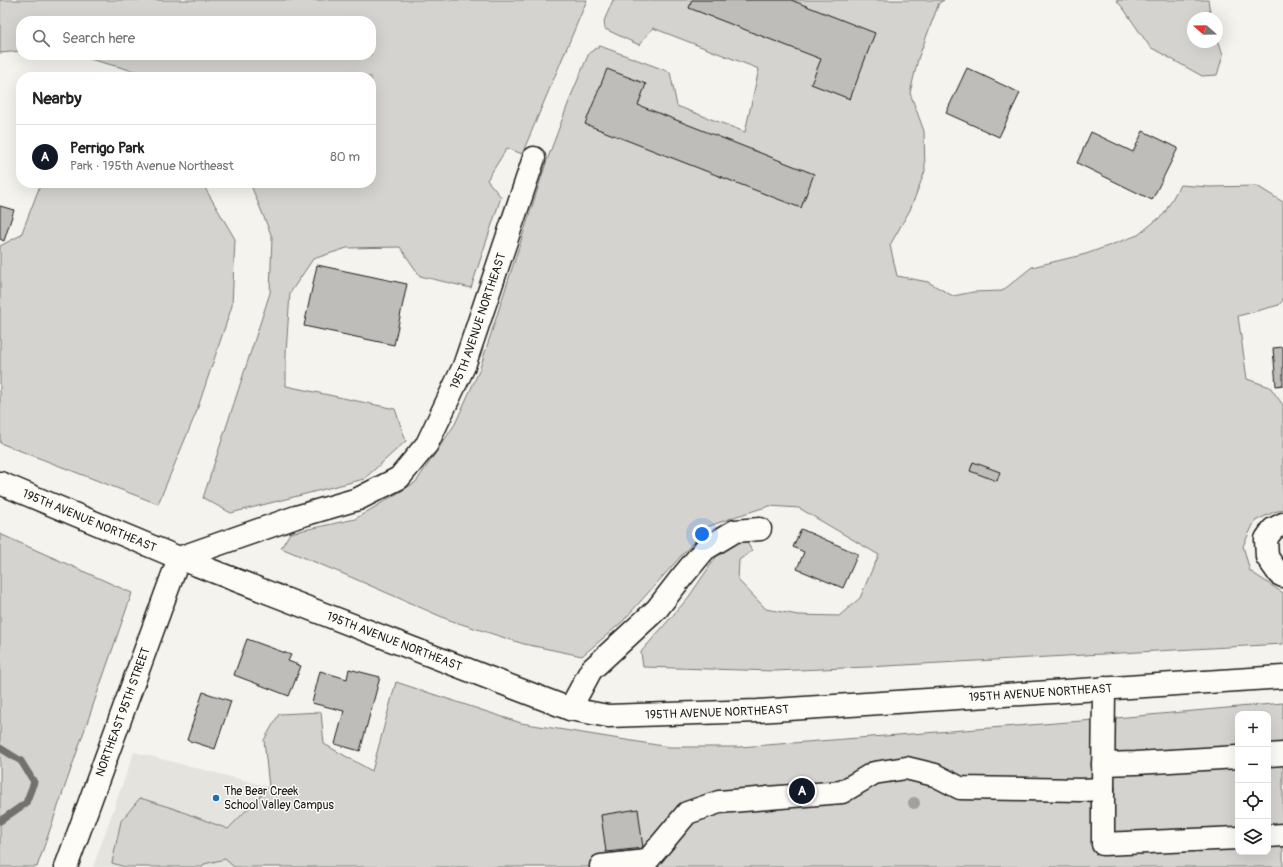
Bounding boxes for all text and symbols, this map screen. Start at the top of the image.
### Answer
north arrow [1187,12,1223,48]
search box [16,16,376,60]
icon: search [30,27,52,49]
text: Search here [62,29,135,48]
text: Nearby [32,88,81,109]
text: Perrigo Park [70,139,144,158]
text: A [41,149,49,165]
text: 80 m [330,149,360,165]
text: Park · 195th Avenue Northeast [70,158,234,174]
street label: 195TH AVENUE NORTHEAST [447,251,510,392]
street label: 195TH AVENUE NORTHEAST [20,486,159,556]
your location [692,524,712,544]
street label: 195TH AVENUE NORTHEAST [324,609,464,675]
street label: NORTHEAST 95TH STREET [93,645,154,779]
street label: 195TH AVENUE NORTHEAST [968,681,1113,705]
street label: 195TH AVENUE NORTHEAST [645,702,790,723]
map controls [1235,711,1271,855]
button: + [1235,711,1271,747]
button: − [1235,747,1271,783]
pin: A [789,776,815,806]
button: locate [1235,783,1271,819]
place label: The Bear Creek School Valley Campus [224,784,335,813]
marker: The Bear Creek School Valley Campus [211,793,221,803]
button: layers [1235,819,1271,855]

